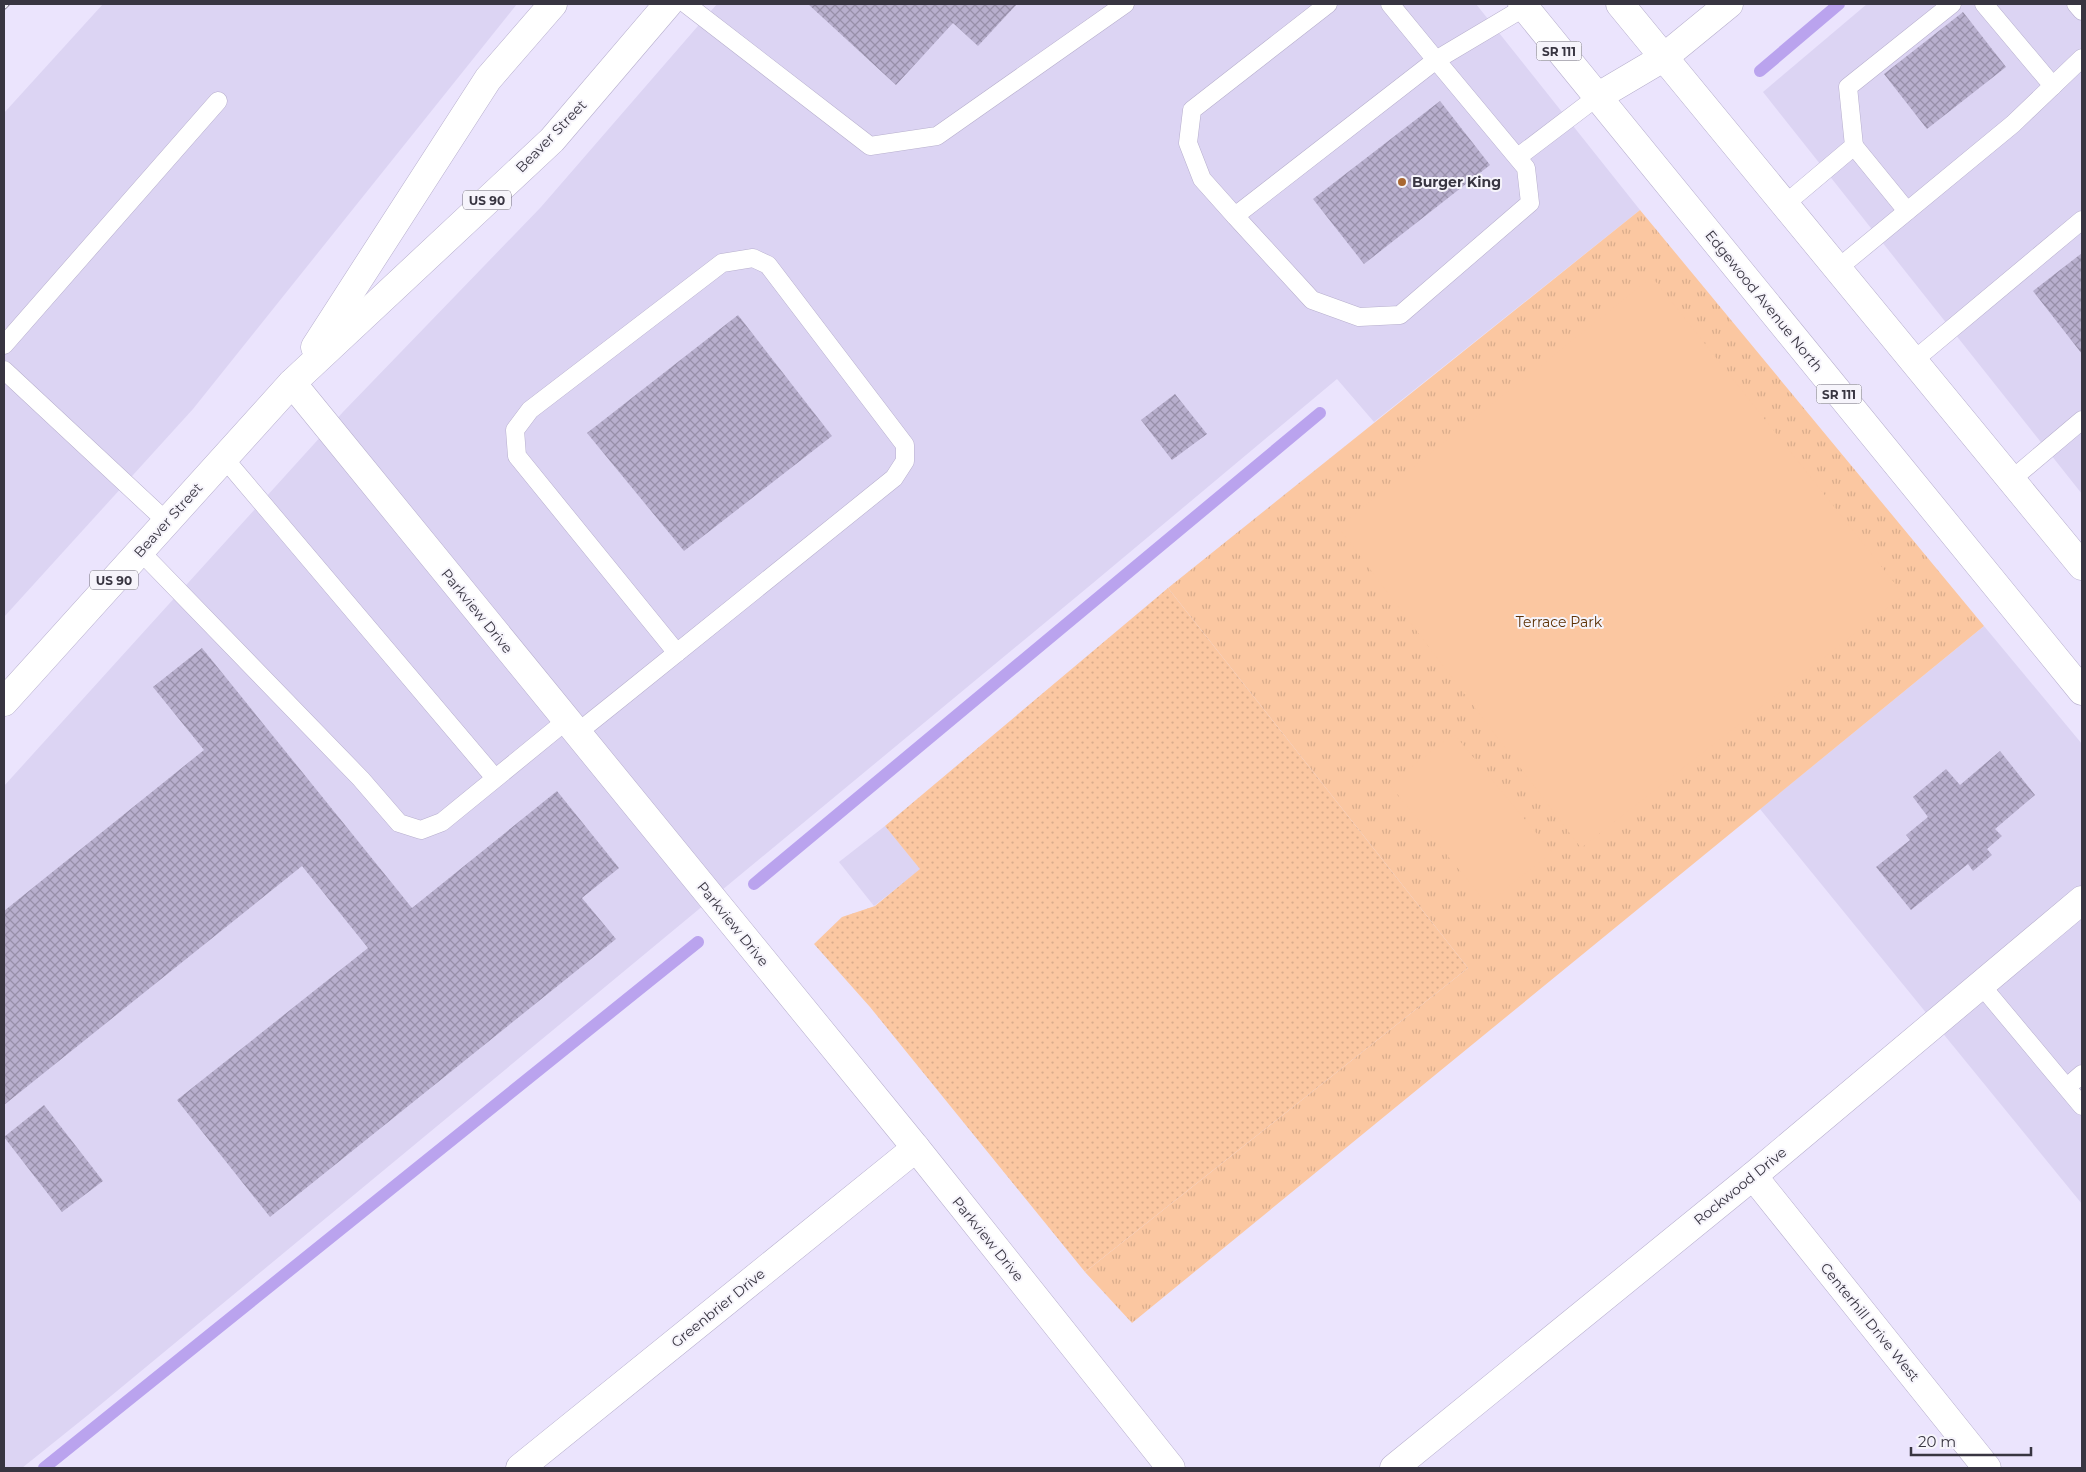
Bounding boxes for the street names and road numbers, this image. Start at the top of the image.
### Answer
road number: SR 111 [1536,41,1582,60]
street label: Beaver Street [512,96,590,176]
road number: US 90 [463,190,511,210]
street label: Edgewood Avenue North [1701,227,1827,375]
road number: SR 111 [1816,384,1862,404]
street label: Beaver Street [130,479,206,561]
street label: Parkview Drive [437,565,517,657]
road number: US 90 [90,570,138,590]
street label: Parkview Drive [693,878,773,970]
street label: Rockwood Drive [1690,1143,1790,1229]
street label: Parkview Drive [948,1193,1028,1285]
street label: Centerhill Drive West [1817,1259,1924,1385]
street label: Greenbrier Drive [667,1265,769,1351]

